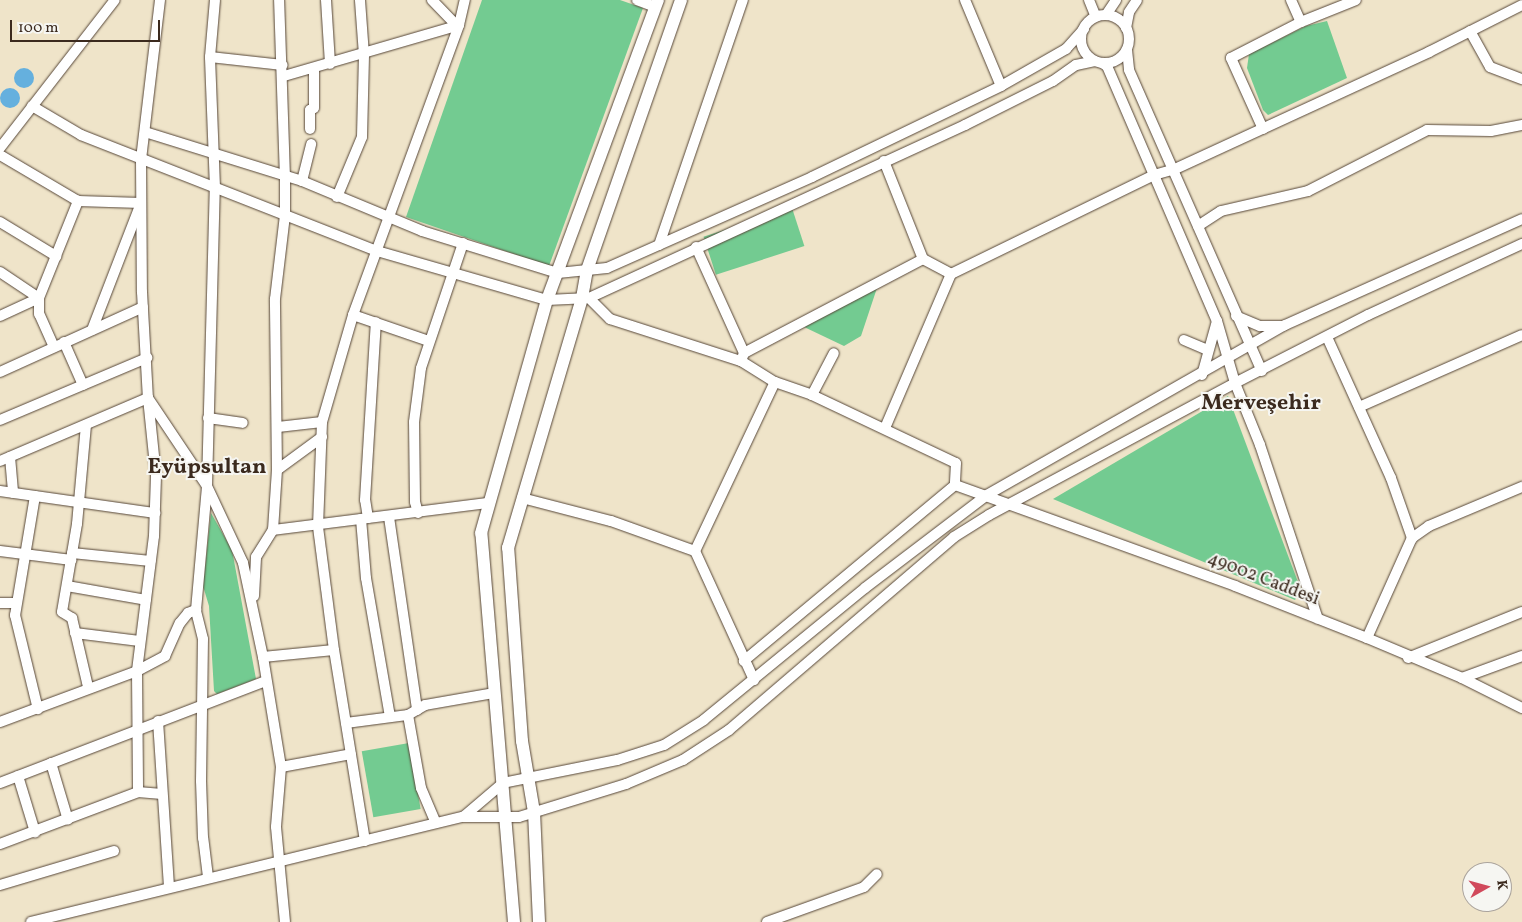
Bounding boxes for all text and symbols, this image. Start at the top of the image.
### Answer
scale bar [12,10,162,42]
text: 100 m [18,18,58,39]
district label: Merveşehir [1201,391,1321,417]
district label: Eyüpsultan [147,455,267,481]
street label: 49002 Caddesi [1204,549,1322,611]
north arrow [1462,862,1512,912]
text: K [1491,879,1511,891]

